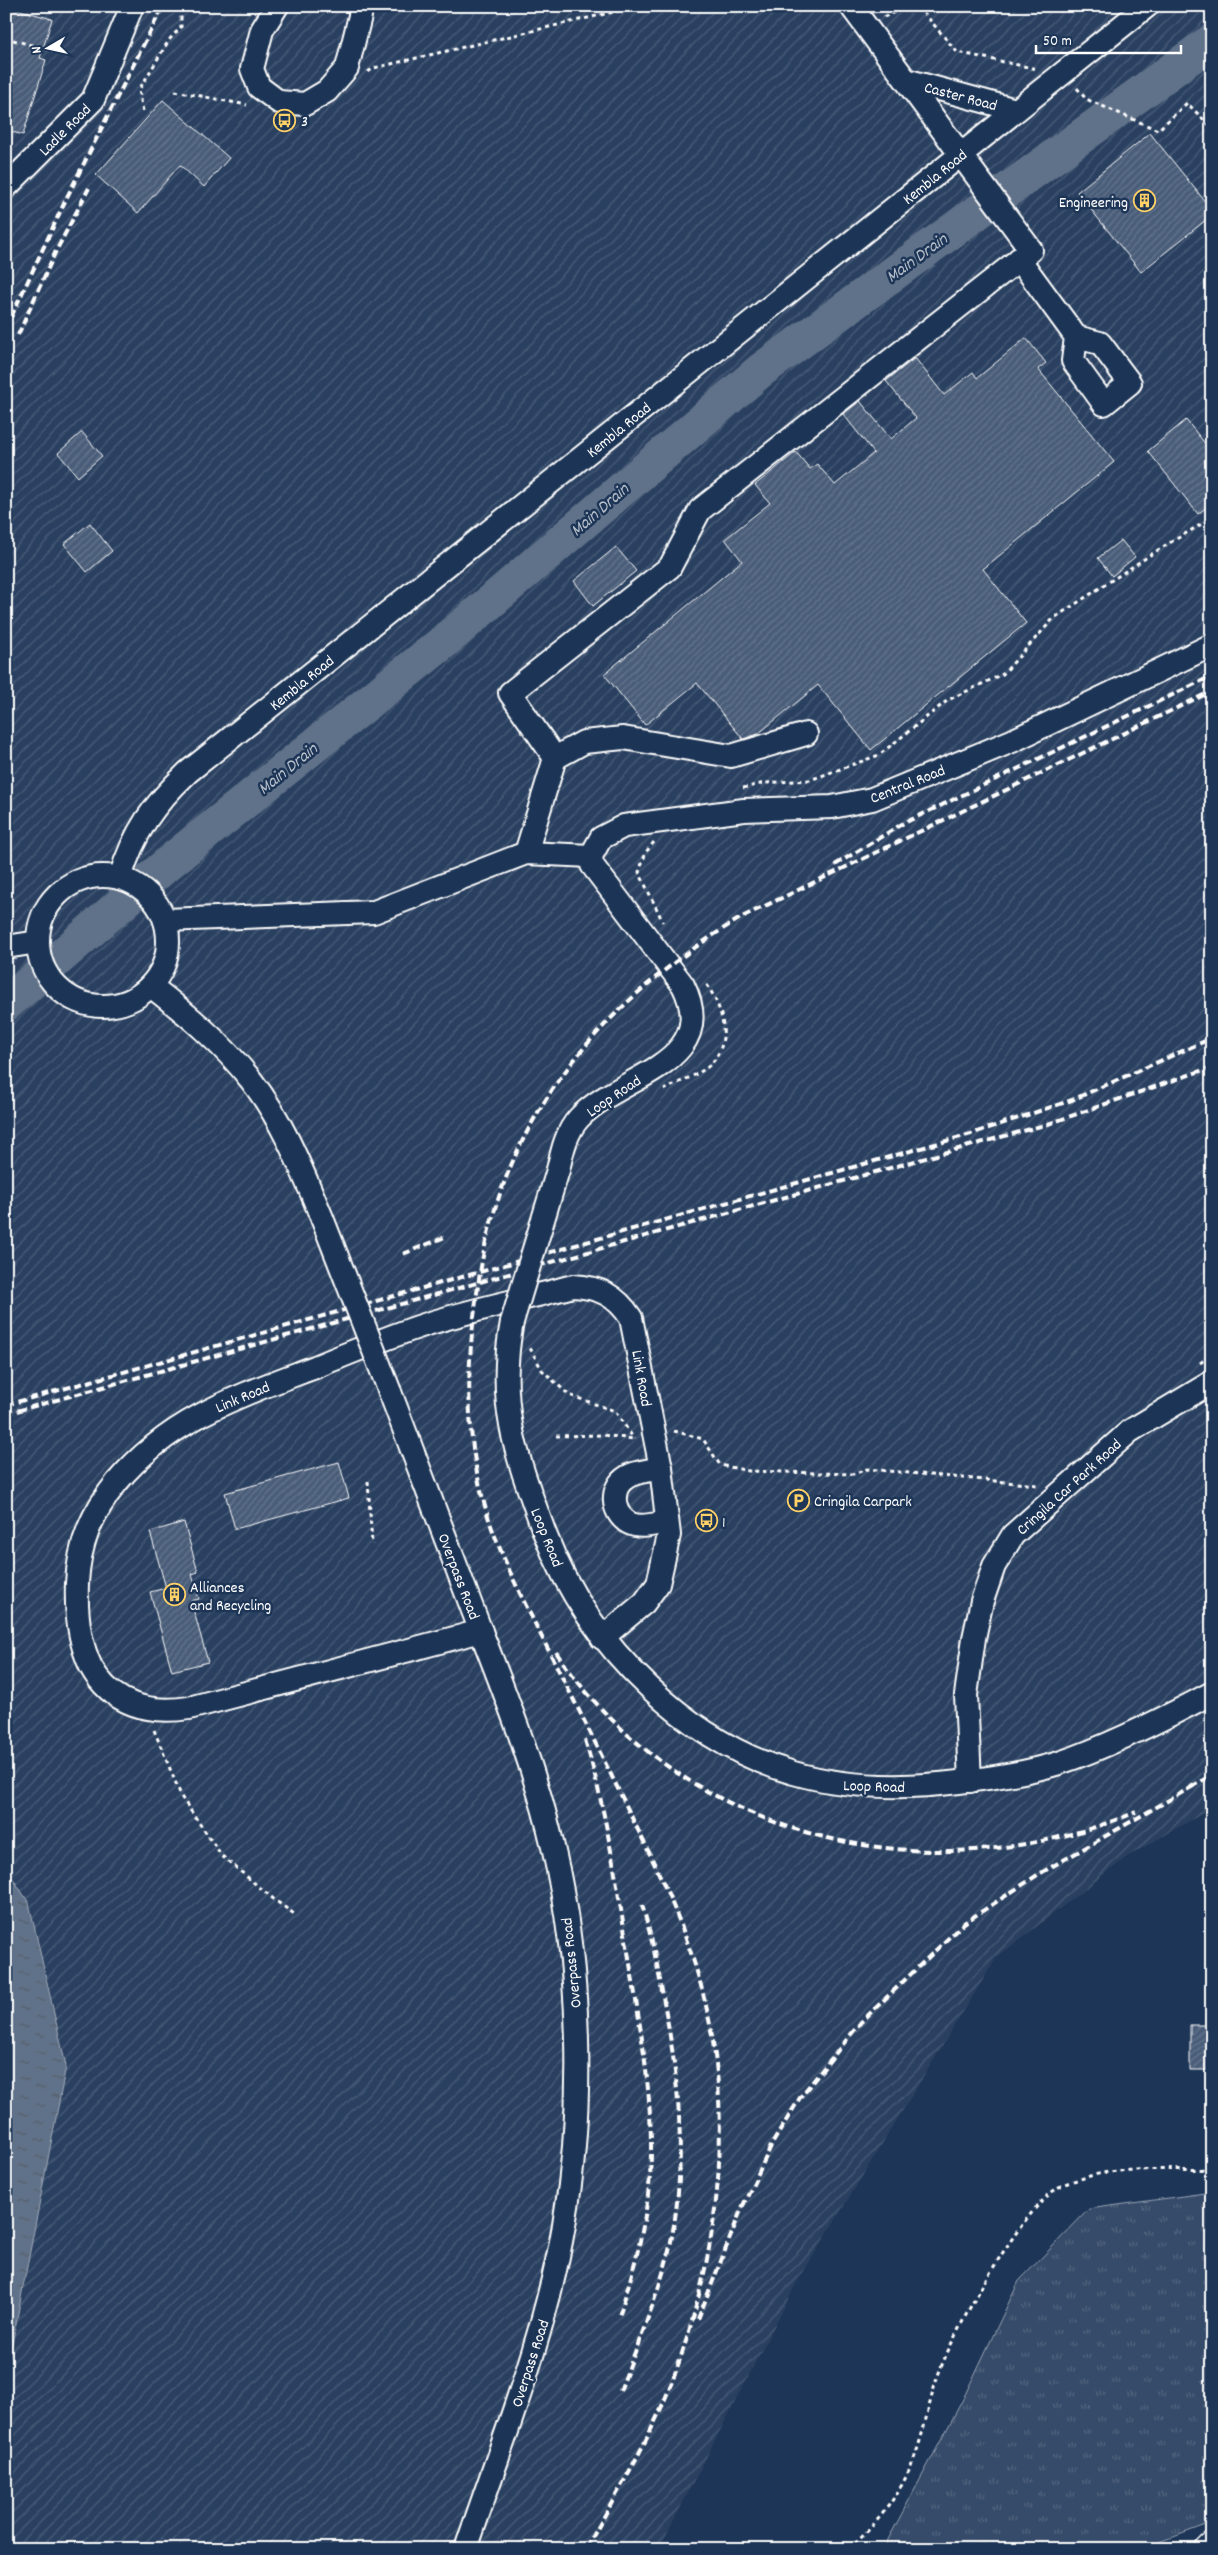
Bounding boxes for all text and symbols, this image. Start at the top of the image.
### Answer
north arrow [22,22,72,72]
scale bar [1036,22,1180,54]
text: 50 m [1043,31,1072,53]
text: N [27,45,48,55]
street label: Caster Road [921,77,999,118]
street label: Ladle Road [34,99,97,162]
bus stop icon: 3 [273,108,297,132]
place label: 3 [301,111,308,134]
street label: Kembla Road [898,145,973,211]
building icon: Engineering [1132,189,1156,213]
place label: Engineering [1059,192,1128,215]
water label: Main Drain [882,228,954,290]
street label: Kembla Road [582,398,657,464]
water label: Main Drain [566,478,636,544]
street label: Kembla Road [265,651,340,717]
water label: Main Drain [253,738,324,802]
street label: Central Road [867,760,949,811]
street label: Loop Road [582,1070,646,1124]
street label: Link Road [624,1348,657,1409]
street label: Link Road [212,1377,274,1420]
street label: Cringila Car Park Road [1012,1434,1128,1542]
parking icon: Cringila Carpark [786,1488,810,1512]
place label: Cringila Carpark [814,1491,912,1514]
street label: Loop Road [523,1505,568,1571]
bus stop icon: 1 [694,1509,718,1533]
place label: 1 [722,1512,726,1535]
street label: Overpass Road [431,1530,485,1623]
place label: Alliances and Recycling [190,1577,271,1618]
building icon: Alliances and Recycling [162,1583,186,1607]
street label: Loop Road [843,1775,905,1800]
street label: Overpass Road [556,1916,589,2009]
street label: Overpass Road [506,2317,556,2410]

